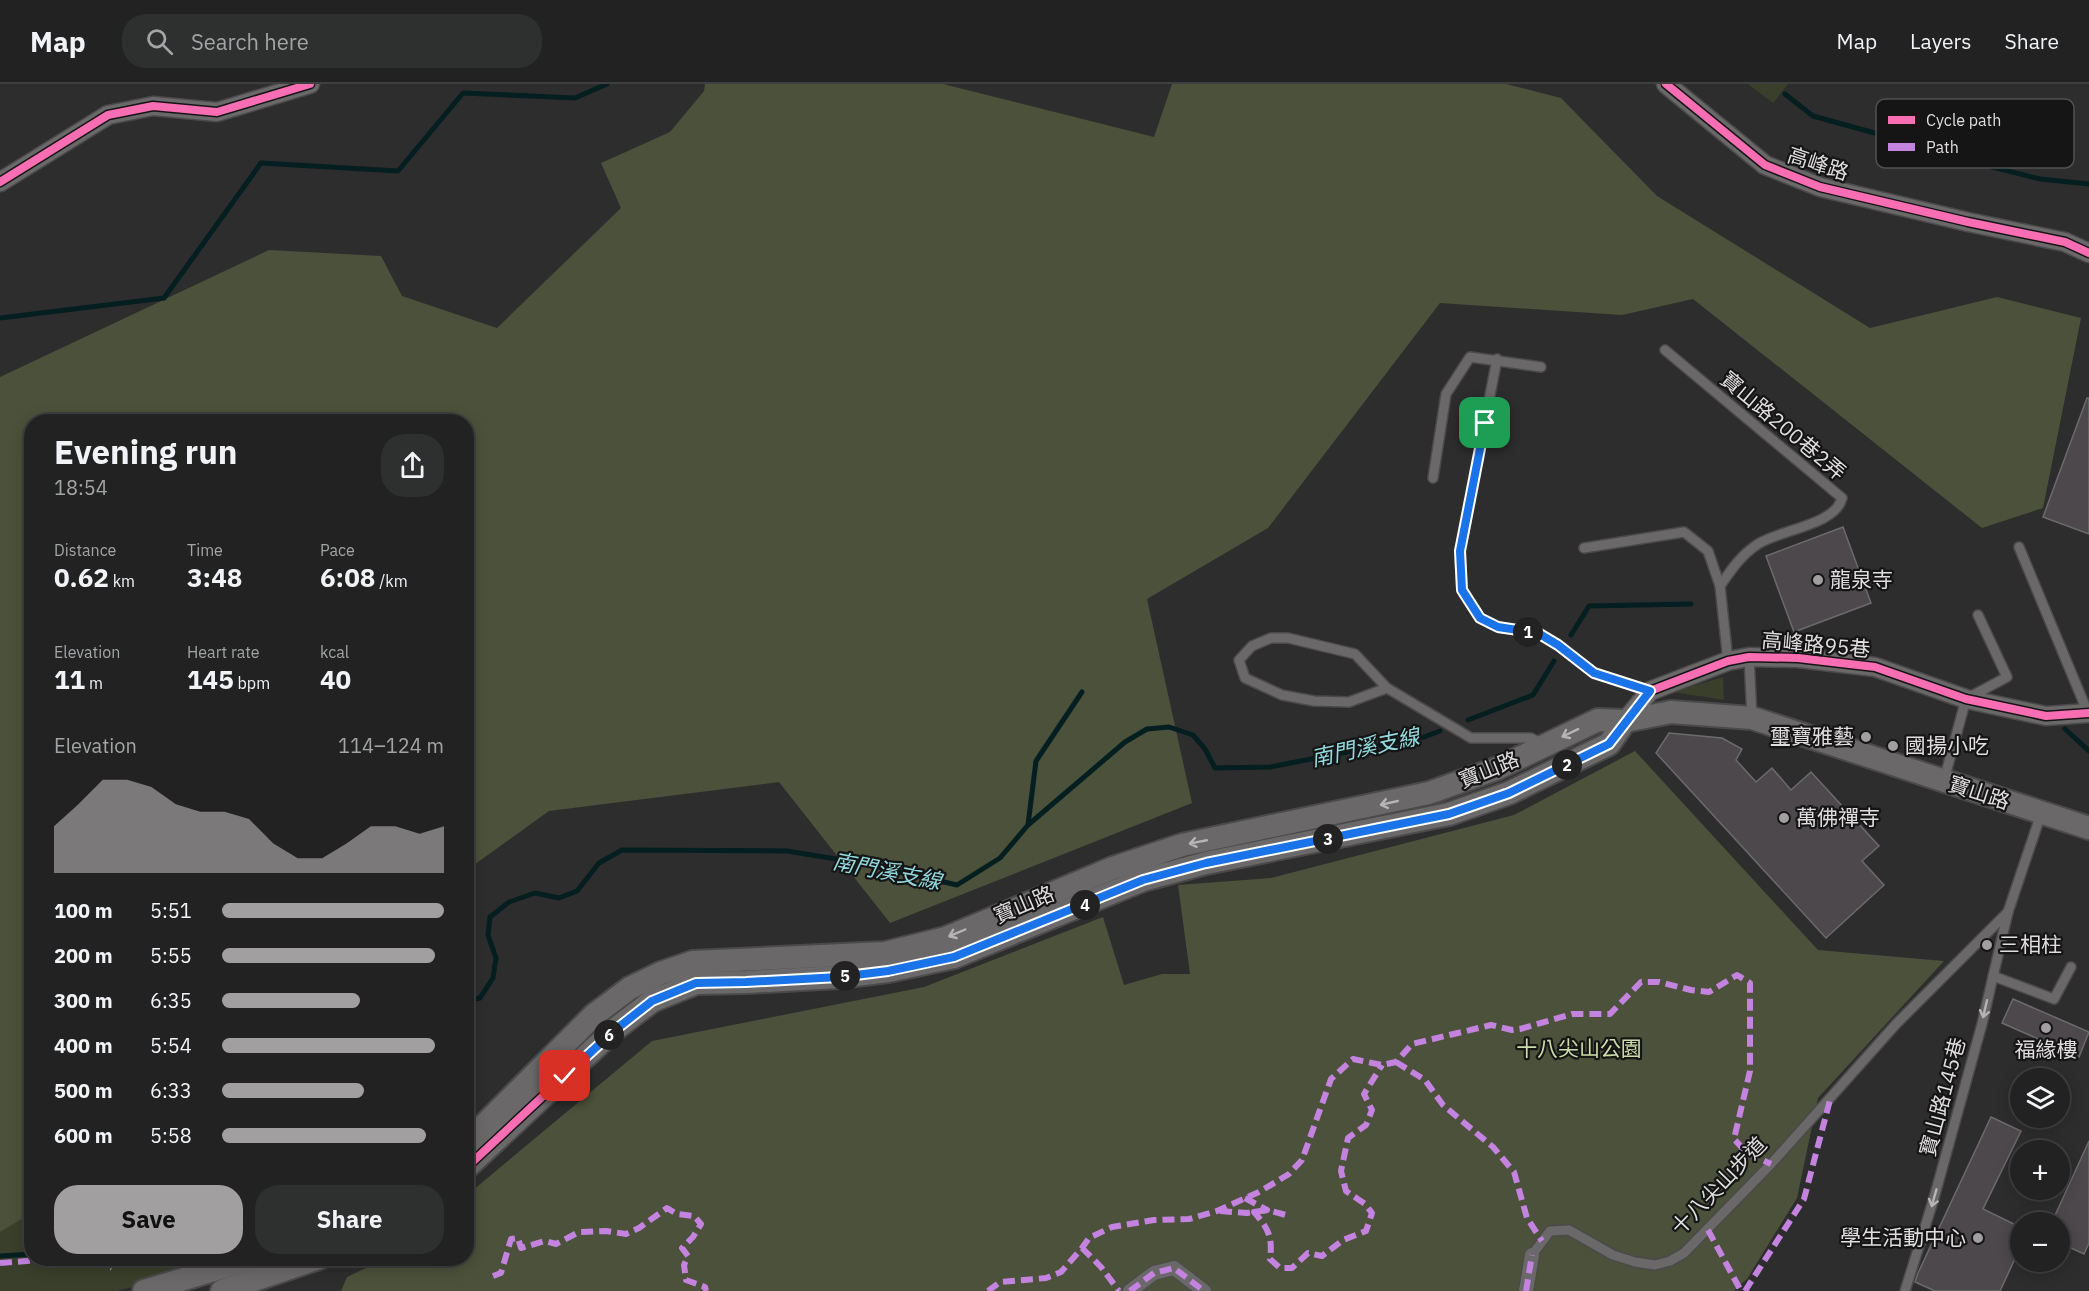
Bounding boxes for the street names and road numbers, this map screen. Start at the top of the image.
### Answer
street label: 高峰路 [1784,140,1853,186]
street label: 寶山路200巷2弄 [1715,365,1852,486]
street label: 高峰路95巷 [1760,625,1872,663]
street label: 寶山路 [1454,744,1523,794]
street label: 寶山路 [1945,769,2014,815]
street label: 寶山路 [989,879,1058,929]
street label: 寶山路145巷 [1913,1034,1971,1159]
street label: 十八尖山步道 [1664,1130,1772,1240]

